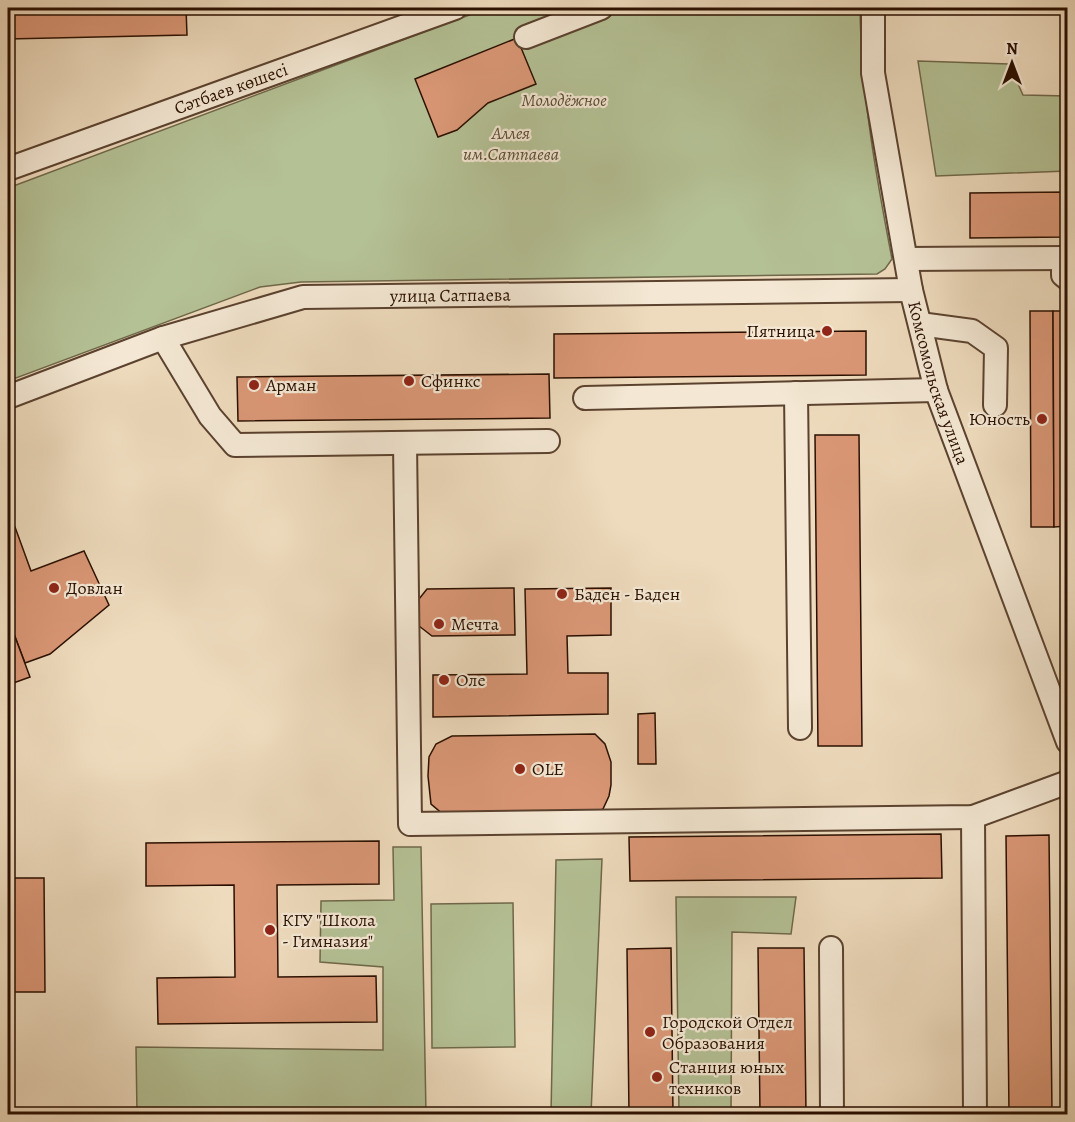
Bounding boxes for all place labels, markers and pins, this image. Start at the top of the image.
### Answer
place label: Пятница [746,319,816,343]
marker: Пятница [820,324,834,338]
place label: Сфинкс [421,369,481,393]
place label: Арман [265,373,316,397]
marker: Сфинкс [402,374,416,388]
marker: Арман [247,378,261,392]
place label: Юность [969,407,1030,431]
marker: Юность [1035,412,1049,426]
place label: Довлан [66,576,123,600]
marker: Довлан [47,581,61,595]
place label: Баден - Баден [574,582,680,606]
marker: Баден - Баден [555,587,569,601]
place label: Мечта [451,612,500,636]
marker: Мечта [432,617,446,631]
place label: Оле [456,668,486,692]
marker: Оле [437,673,451,687]
place label: OLE [532,757,564,781]
marker: OLE [513,762,527,776]
place label: КГУ "Школа - Гимназия" [282,908,376,953]
marker: КГУ "Школа - Гимназия" [263,923,277,937]
place label: Городской Отдел Образования [662,1010,793,1055]
marker: Городской Отдел Образования [643,1025,657,1039]
place label: Станция юных техников [669,1055,785,1100]
marker: Станция юных техников [650,1070,664,1084]

